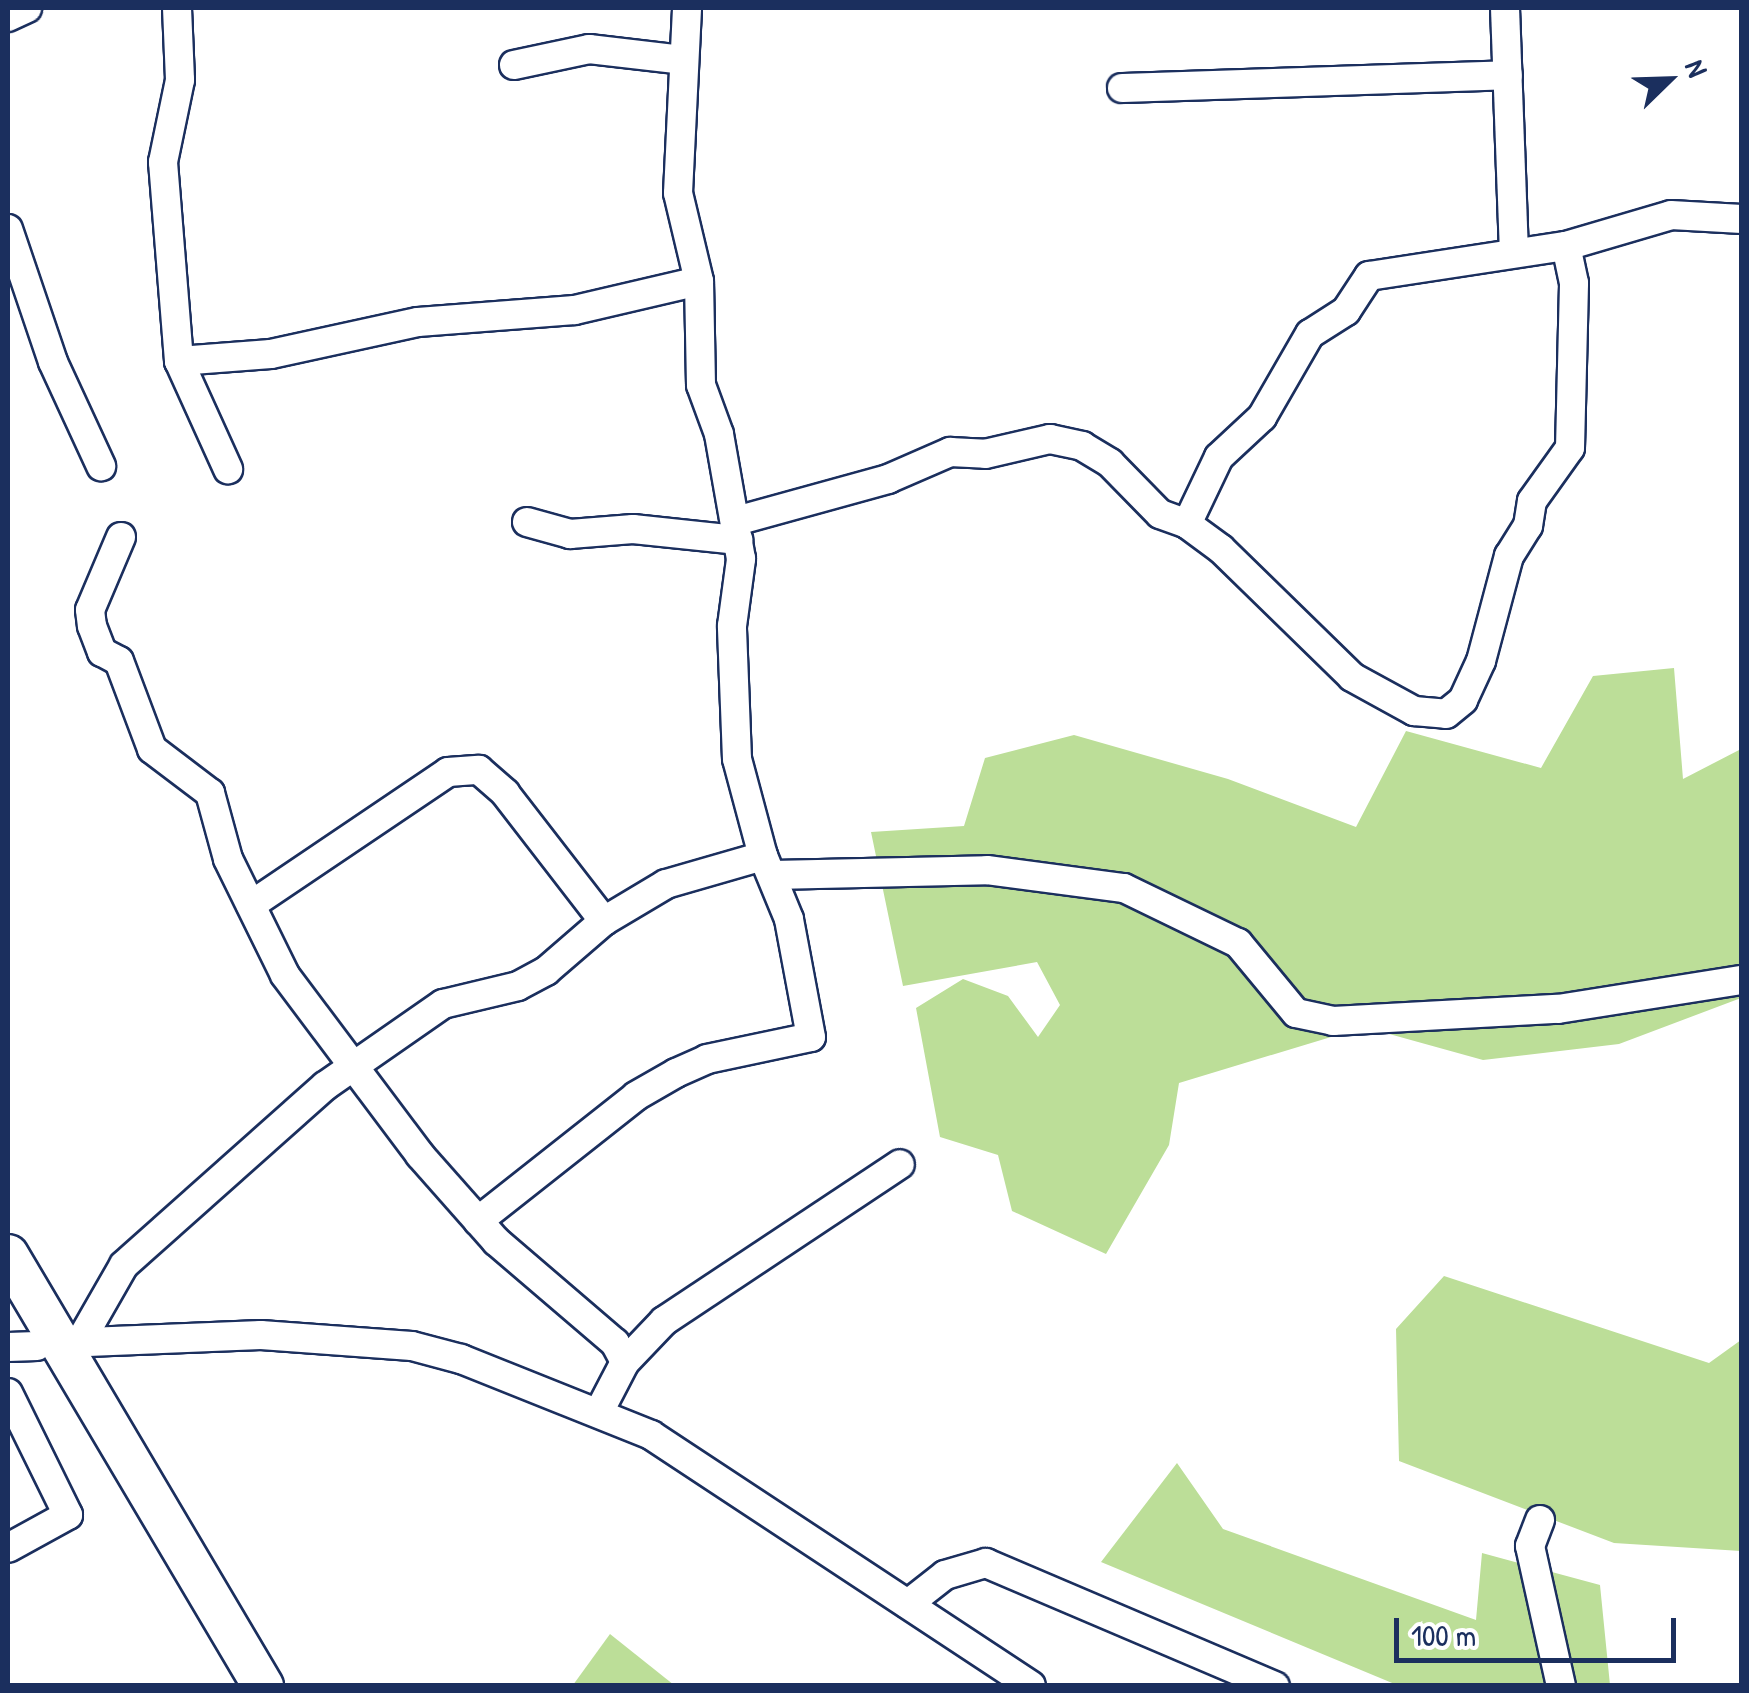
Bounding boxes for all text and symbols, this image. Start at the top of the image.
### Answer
north arrow [1619,30,1719,130]
text: N [1676,54,1717,83]
scale bar [1399,1598,1682,1660]
text: 100 m [1411,1615,1476,1655]

